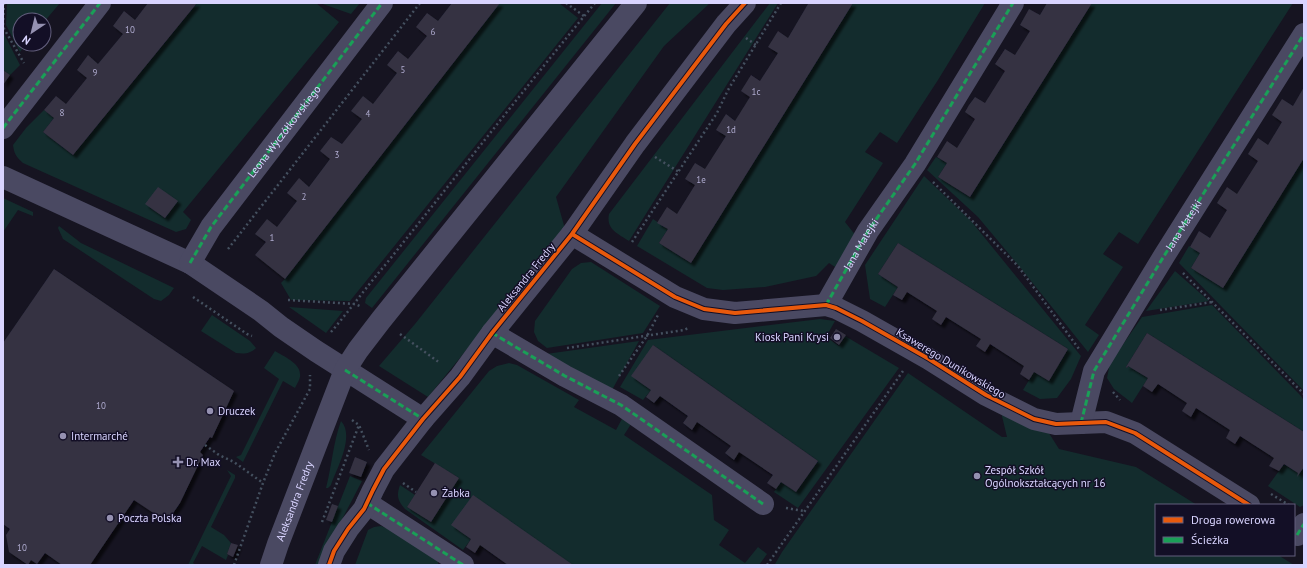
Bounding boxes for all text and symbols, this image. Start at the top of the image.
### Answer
north arrow [12,12,52,52]
house number: 10 [125,24,135,35]
house number: 6 [431,26,436,37]
text: N [19,32,33,48]
house number: 5 [401,64,406,75]
house number: 9 [93,67,98,78]
street label: Leona Wyczółkowskiego [244,82,324,180]
house number: 1c [752,86,760,97]
house number: 8 [60,107,65,118]
house number: 4 [366,108,371,119]
house number: 1d [726,124,736,135]
house number: 3 [335,149,340,160]
house number: 1e [696,174,706,185]
house number: 2 [302,191,307,202]
street label: Jana Matejki [1162,197,1205,254]
street label: Jana Matejki [840,216,882,274]
house number: 1 [270,232,275,243]
street label: Aleksandra Fredry [494,239,559,314]
street label: Ksawerego Dunikowskiego [894,325,1008,401]
place label: Kiosk Pani Krysi [755,330,829,344]
marker: Kiosk Pani Krysi [832,332,842,342]
house number: 10 [96,400,106,411]
place label: Druczek [218,404,256,418]
marker: Druczek [205,406,215,416]
place label: Intermarché [71,429,128,443]
marker: Intermarché [58,431,68,441]
place label: Dr. Max [186,455,221,469]
marker: Dr. Max [173,457,183,467]
street label: Aleksandra Fredry [273,458,317,543]
place label: Zespół Szkół Ogólnokształcących nr 16 [985,463,1106,490]
marker: Zespół Szkół Ogólnokształcących nr 16 [972,471,982,481]
place label: Żabka [442,486,470,500]
marker: Żabka [429,488,439,498]
legend [1155,504,1295,556]
place label: Poczta Polska [118,511,182,525]
text: Droga rowerowa [1191,512,1275,527]
marker: Poczta Polska [105,513,115,523]
text: Ścieżka [1191,532,1229,547]
house number: 10 [17,542,27,553]

